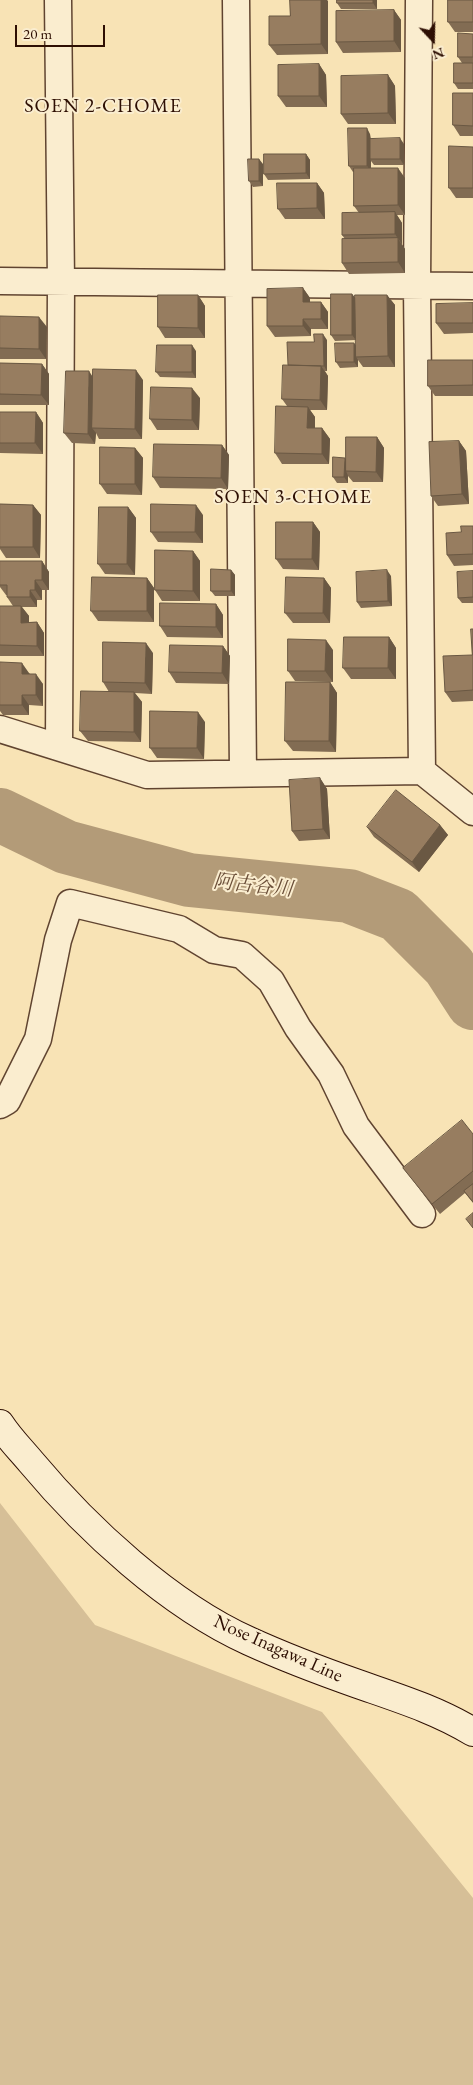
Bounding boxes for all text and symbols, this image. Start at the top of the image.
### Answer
scale bar [18,15,108,47]
north arrow [408,15,458,65]
text: 20 m [23,24,52,43]
text: N [430,44,447,64]
district label: SOEN 2-CHOME [23,95,183,119]
district label: SOEN 3-CHOME [213,486,373,510]
water label: 阿古谷川 [212,870,294,902]
street label: Nose Inagawa Line [210,1610,346,1688]

